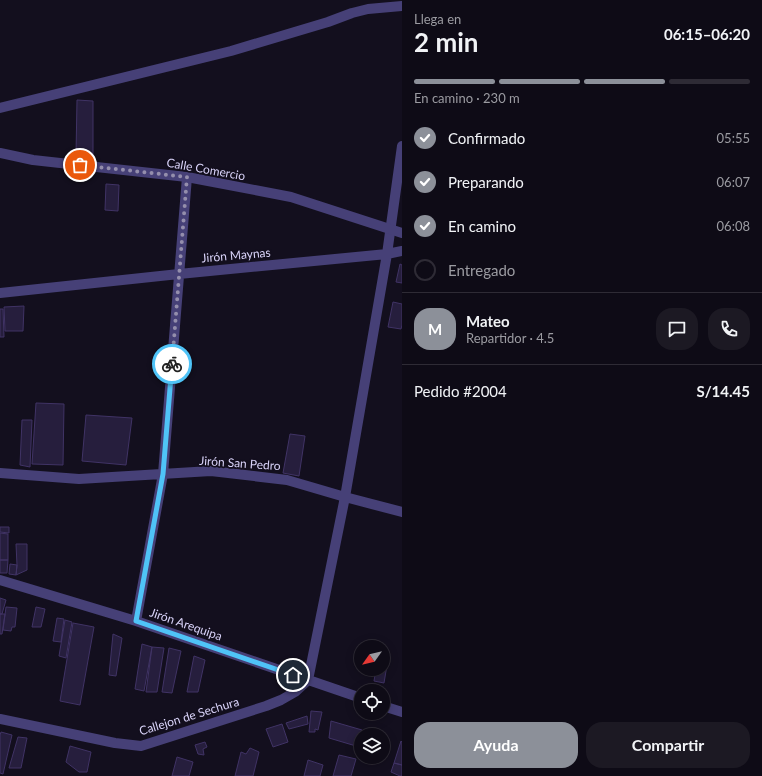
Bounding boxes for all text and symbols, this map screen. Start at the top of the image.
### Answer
text: Llega en [414,11,461,27]
text: 06:15–06:20 [664,25,750,43]
text: 2 min [414,26,478,58]
text: En camino · 230 m [414,90,520,106]
icon: check [414,127,436,149]
text: Confirmado [448,129,525,147]
text: 05:55 [717,130,750,146]
pin [63,148,97,182]
icon: bag [69,154,91,176]
street label: Calle Comercio [166,155,247,183]
icon: check [414,171,436,193]
text: Preparando [448,173,524,191]
text: 06:07 [717,174,750,190]
icon: check [414,215,436,237]
text: En camino [448,217,516,235]
text: 06:08 [717,218,750,234]
street label: Jirón Maynas [201,245,271,265]
text: Entregado [448,261,515,279]
button: chat [656,308,698,350]
button: phone [708,308,750,350]
text: Mateo [466,312,510,330]
text: M [428,320,442,338]
text: Repartidor · 4.5 [466,330,554,346]
courier [152,344,192,384]
icon: bike [161,353,183,375]
text: Pedido #2004 [414,382,507,400]
text: S/14.45 [696,382,750,400]
street label: Jirón San Pedro [199,453,281,473]
street label: Jirón Arequipa [148,605,224,643]
north arrow [354,640,390,676]
map controls [354,640,390,764]
pin [276,658,310,692]
icon: home [282,664,304,686]
button: locate [354,684,390,720]
street label: Callejon de Sechura [137,694,241,738]
button: Ayuda [414,722,578,768]
button: Compartir [586,722,750,768]
button: layers [354,728,390,764]

